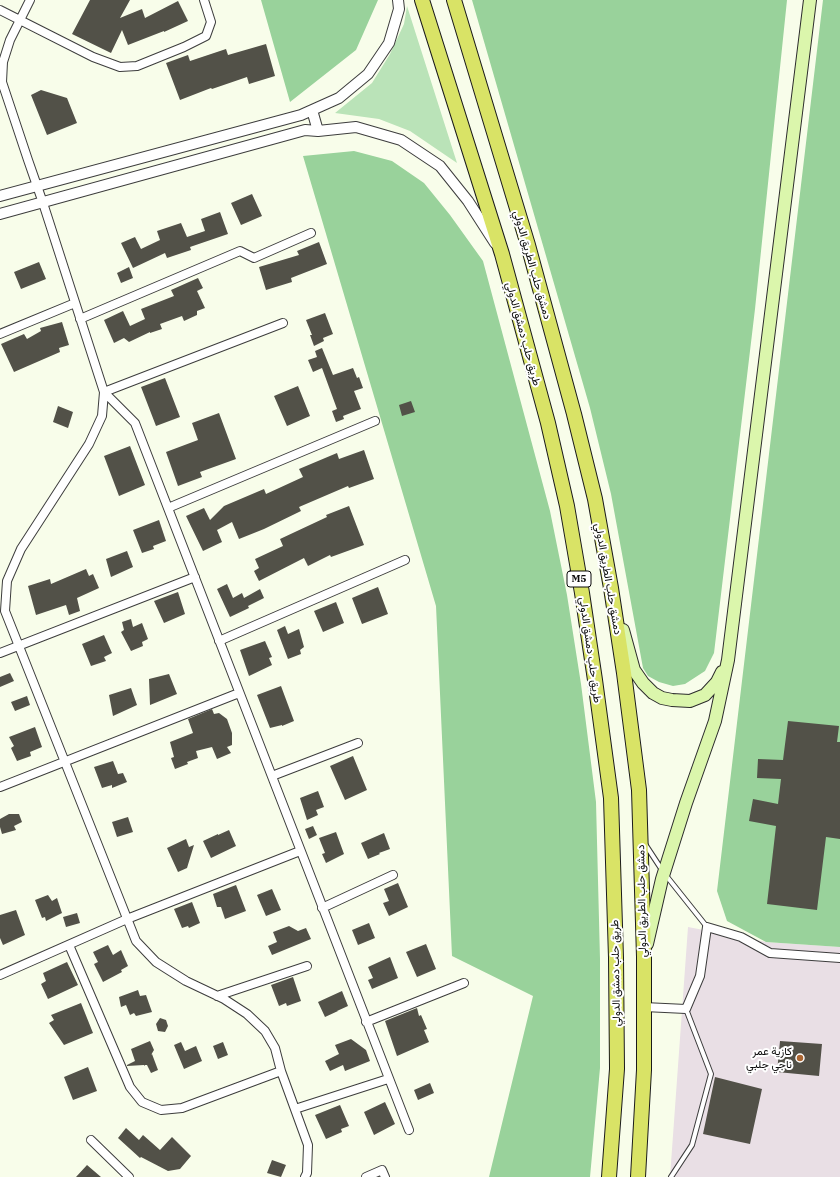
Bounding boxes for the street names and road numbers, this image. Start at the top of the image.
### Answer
street label: دمشق حلب الطريق الدولي [510,209,554,321]
street label: طريق حلب دمشق الدولي [503,281,543,387]
street label: دمشق حلب الطريق الدولي [592,522,624,636]
road number: M5 [567,571,591,587]
street label: طريق حلب دمشق الدولي [576,596,604,704]
street label: دمشق حلب الطريق الدولي [634,844,650,958]
street label: طريق حلب دمشق الدولي [608,919,624,1027]

